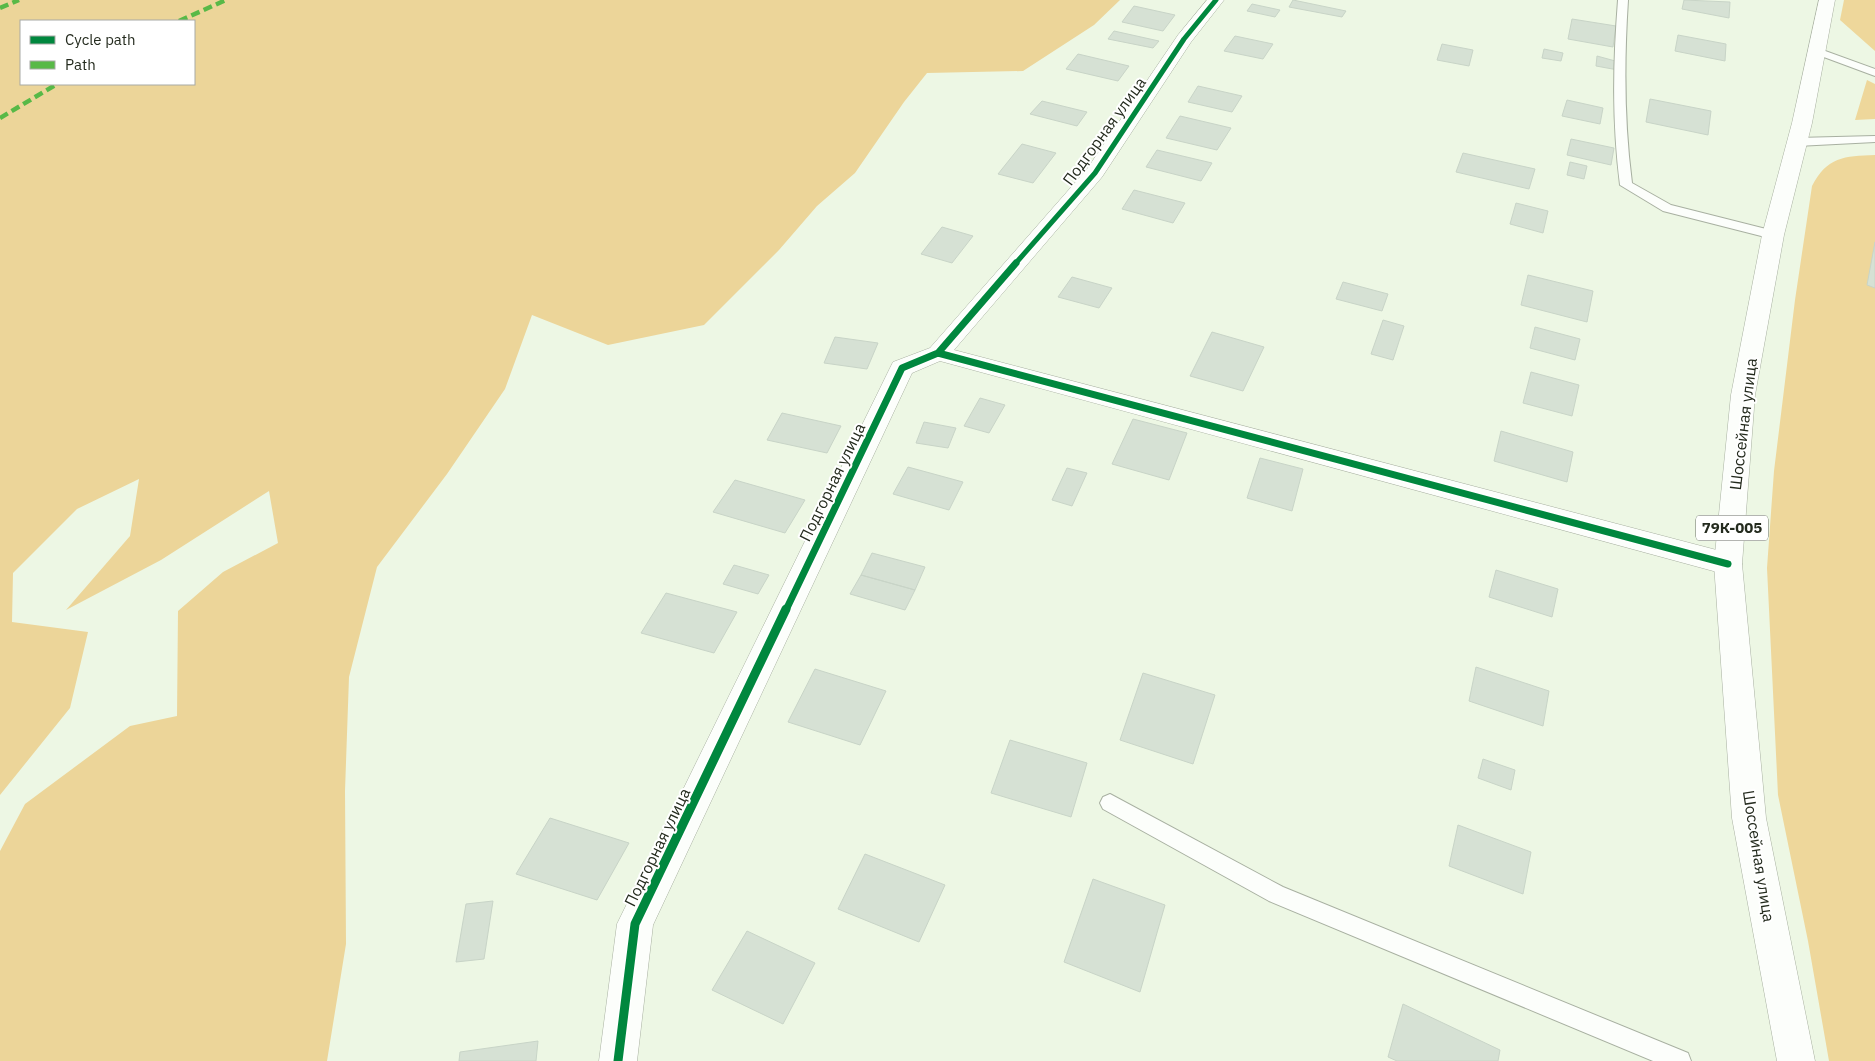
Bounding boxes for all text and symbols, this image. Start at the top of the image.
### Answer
legend [20,20,195,85]
text: Cycle path [65,30,136,49]
text: Path [65,55,96,74]
street label: Подгорная улица [1058,73,1150,189]
street label: Шоссейная улица [1725,356,1761,491]
street label: Подгорная улица [795,419,869,544]
road number: 79К-005 [1696,516,1768,540]
street label: Подгорная улица [620,784,694,909]
street label: Шоссейная улица [1739,789,1779,924]

